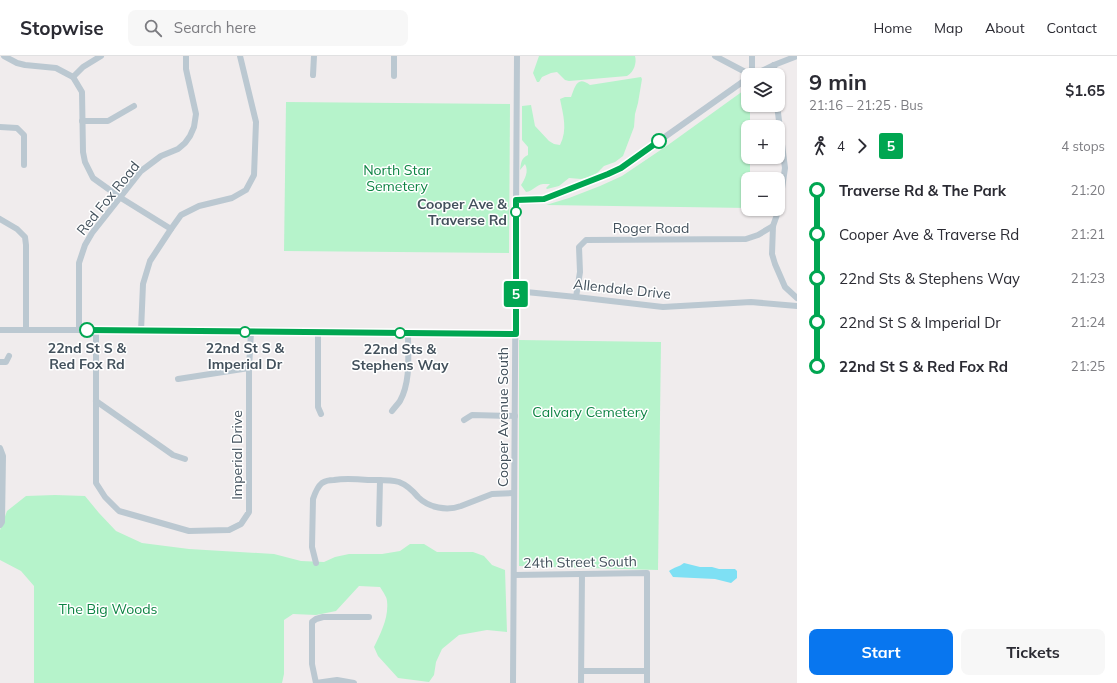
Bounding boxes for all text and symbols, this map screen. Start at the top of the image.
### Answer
search box [128,10,408,46]
text: Stopwise [20,16,104,40]
icon: search [142,17,164,39]
text: Search here [174,18,256,37]
text: Home [873,19,912,37]
text: Map [934,19,963,37]
text: About [985,19,1025,37]
text: Contact [1047,19,1097,37]
map controls [741,68,785,216]
button: layers [741,68,785,112]
text: 9 min [809,68,867,96]
text: $1.65 [1065,81,1105,100]
text: 21:16 – 21:25 · Bus [809,97,923,113]
button: + [741,120,785,164]
unlabelled marker [651,133,667,149]
icon: walk [809,135,831,157]
icon: forward [851,135,873,157]
text: 5 [887,137,895,155]
text: 4 [837,138,845,154]
text: 4 stops [1061,138,1105,154]
street label: Red Fox Road [73,157,143,239]
park label: North Star Semetery [363,161,432,195]
button: − [741,172,785,216]
text: Traverse Rd & The Park [839,181,1006,200]
text: 21:20 [1071,182,1105,198]
place label: Cooper Ave & Traverse Rd [417,195,507,229]
marker: Cooper Ave & Traverse Rd [510,206,522,218]
street label: Roger Road [613,219,689,237]
text: Cooper Ave & Traverse Rd [839,225,1019,244]
text: 21:21 [1071,226,1105,242]
text: 22nd Sts & Stephens Way [839,269,1020,288]
text: 21:23 [1071,270,1105,286]
street label: Allendale Drive [572,275,672,303]
line badge: 5 [503,281,529,307]
text: 5 [512,285,520,303]
text: 22nd St S & Imperial Dr [839,313,1001,332]
text: 21:24 [1071,314,1105,330]
marker: 22nd St S & Red Fox Rd [79,322,95,338]
marker: 22nd St S & Imperial Dr [239,326,251,338]
marker: 22nd Sts & Stephens Way [394,327,406,339]
place label: 22nd St S & Red Fox Rd [48,339,127,373]
place label: 22nd St S & Imperial Dr [206,339,285,373]
place label: 22nd Sts & Stephens Way [351,340,449,374]
street label: Cooper Avenue South [494,347,512,487]
text: 22nd St S & Red Fox Rd [839,357,1008,376]
text: 21:25 [1071,358,1105,374]
park label: Calvary Cemetery [532,403,648,421]
street label: Imperial Drive [228,410,246,500]
street label: 24th Street South [523,552,637,572]
park label: The Big Woods [59,600,158,618]
button: Start [809,629,953,675]
button: Tickets [961,629,1105,675]

